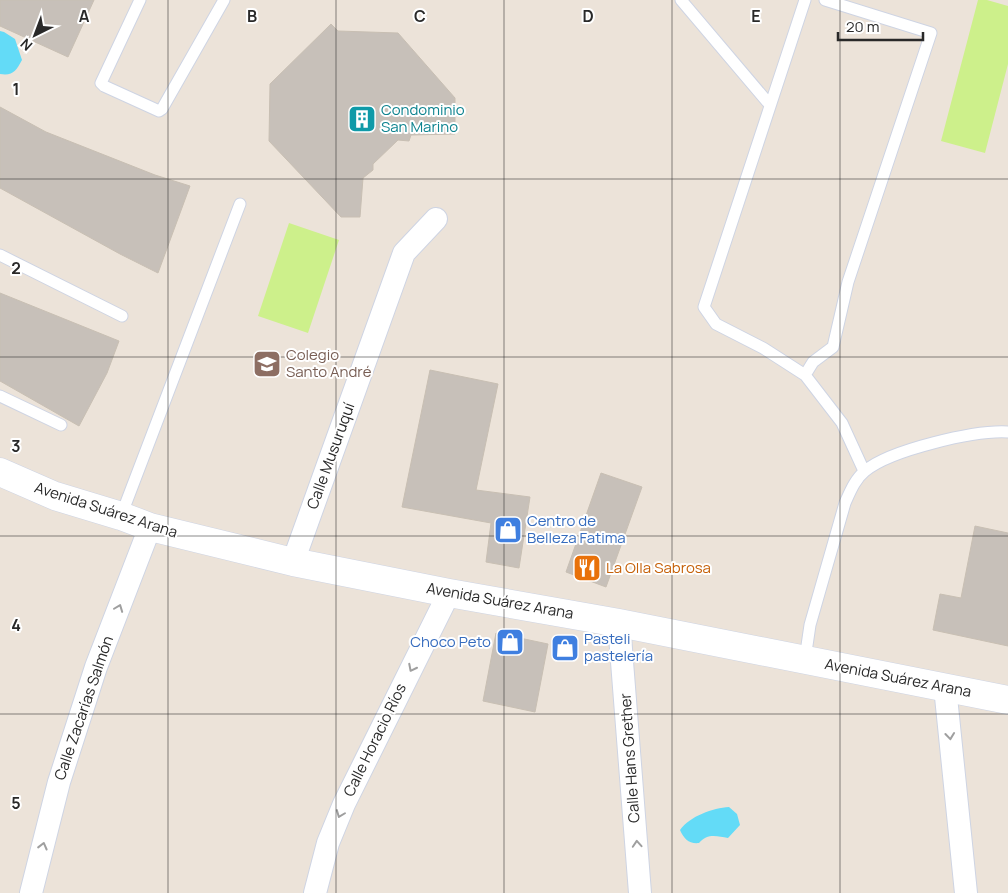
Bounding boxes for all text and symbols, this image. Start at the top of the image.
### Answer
text: A [79,5,90,27]
text: B [247,5,257,27]
text: C [414,5,426,27]
text: D [582,5,594,27]
text: E [751,5,761,27]
north arrow [10,10,60,60]
scale bar [838,10,923,42]
text: 20 m [846,16,879,37]
text: N [16,35,36,55]
text: 1 [12,78,20,100]
place label: Condominio San Marino [381,99,465,137]
building icon: Condominio San Marino [347,104,377,134]
text: 2 [11,257,21,279]
place label: Colegio Santo André [286,344,372,382]
school or university icon: Colegio Santo André [252,349,282,379]
street label: Calle Musuruquí [302,399,360,512]
text: 3 [11,435,21,457]
street label: Avenida Suárez Arana [32,477,180,543]
place label: Centro de Belleza Fatima [527,510,626,548]
shop icon: Centro de Belleza Fatima [493,515,523,545]
restaurant icon: La Olla Sabrosa [572,553,602,583]
place label: La Olla Sabrosa [606,557,711,578]
street label: Avenida Suárez Arana [425,577,575,624]
one-way arrow [113,604,123,613]
text: 4 [11,614,21,636]
shop icon: Choco Peto [495,627,525,657]
place label: Pasteli pastelería [584,628,653,666]
place label: Choco Peto [410,631,491,652]
street label: Calle Zacarías Salmón [49,633,118,783]
shop icon: Pasteli pastelería [550,633,580,663]
street label: Avenida Suárez Arana [823,653,973,702]
one-way arrow [408,662,418,671]
street label: Calle Horacio Ríos [338,680,411,800]
street label: Calle Hans Grether [614,692,645,824]
one-way arrow [944,732,955,740]
text: 5 [11,792,21,814]
one-way arrow [336,809,346,817]
one-way arrow [631,840,642,848]
one-way arrow [37,841,48,850]

